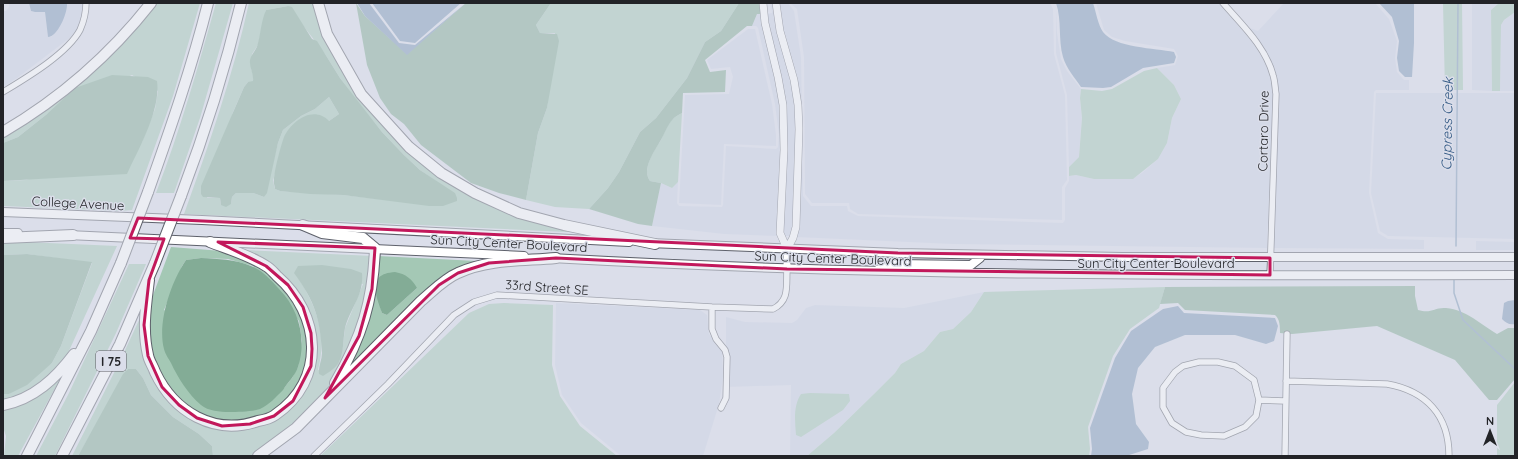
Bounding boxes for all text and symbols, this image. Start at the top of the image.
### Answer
water label: Cypress Creek [1437,76,1457,171]
street label: Cortaro Drive [1254,90,1272,172]
street label: College Avenue [31,193,125,213]
street label: Sun City Center Boulevard [430,231,588,255]
street label: Sun City Center Boulevard [754,247,912,269]
street label: Sun City Center Boulevard [1077,255,1235,271]
street label: 33rd Street SE [505,276,589,298]
road number: I 75 [96,351,126,371]
north arrow [1470,411,1510,451]
text: N [1486,414,1494,428]

